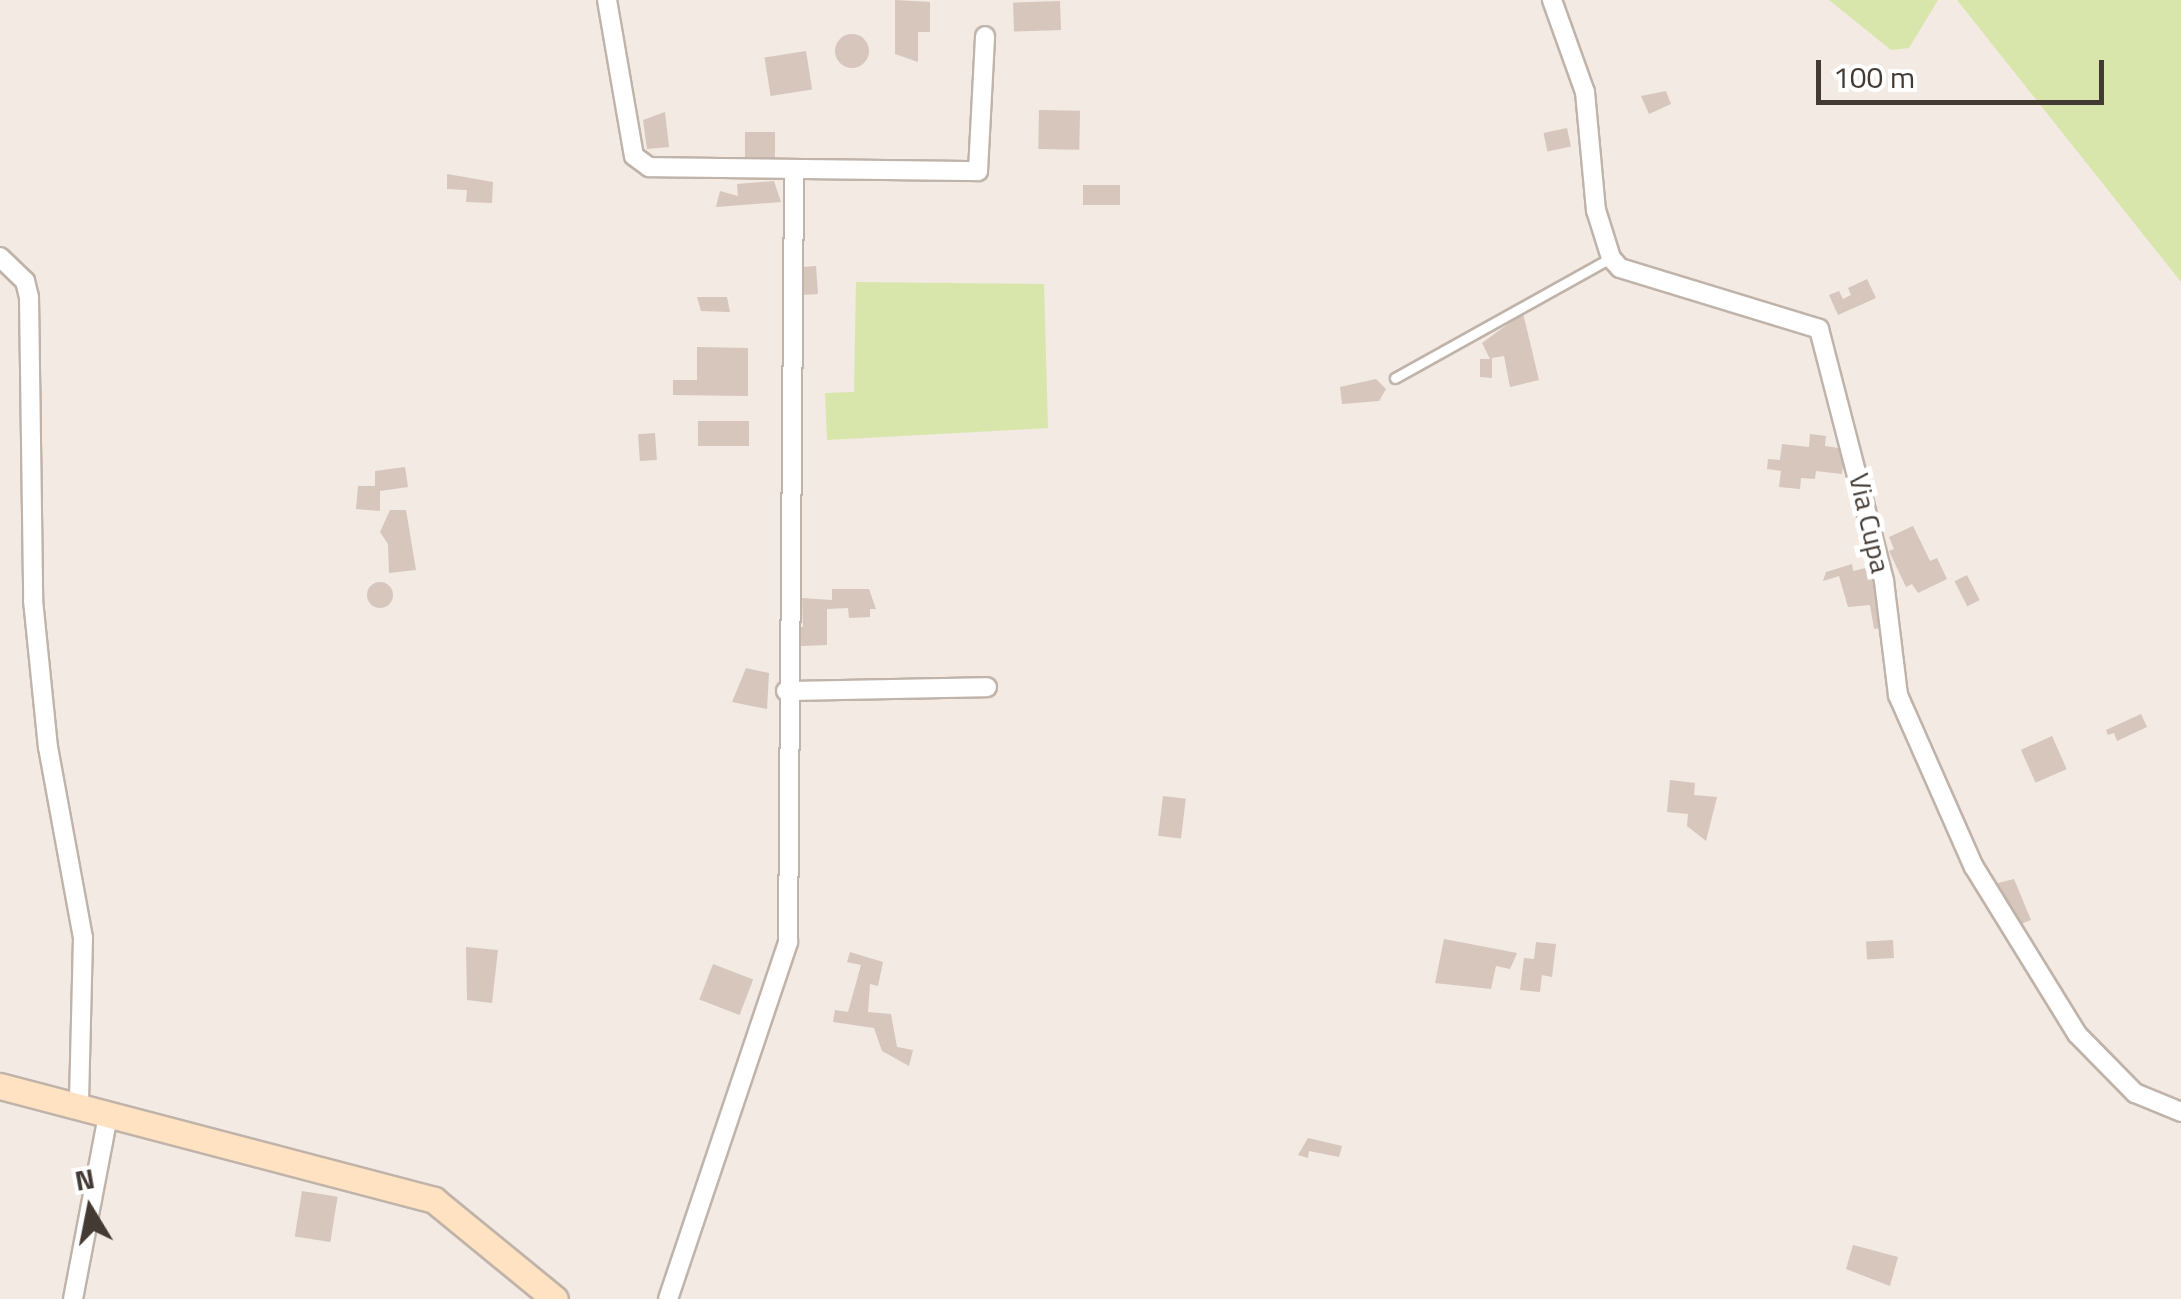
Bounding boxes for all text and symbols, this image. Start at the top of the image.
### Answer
scale bar [1821,40,2108,102]
text: 100 m [1833,54,1915,100]
street label: Via Cupa [1842,470,1898,576]
text: N [71,1156,98,1202]
north arrow [40,1159,140,1259]

